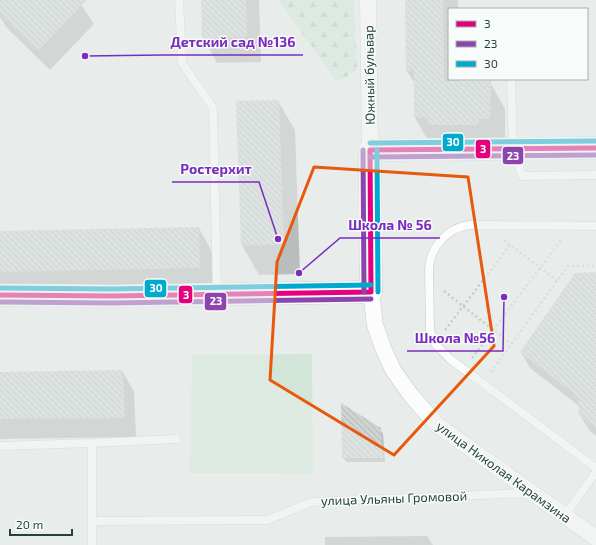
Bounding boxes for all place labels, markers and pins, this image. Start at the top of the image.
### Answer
callout: Детский сад №136 [162,29,303,55]
callout: Ростерхит [172,156,259,182]
callout: Школа № 56 [340,212,440,238]
callout: Школа №56 [407,325,503,351]

